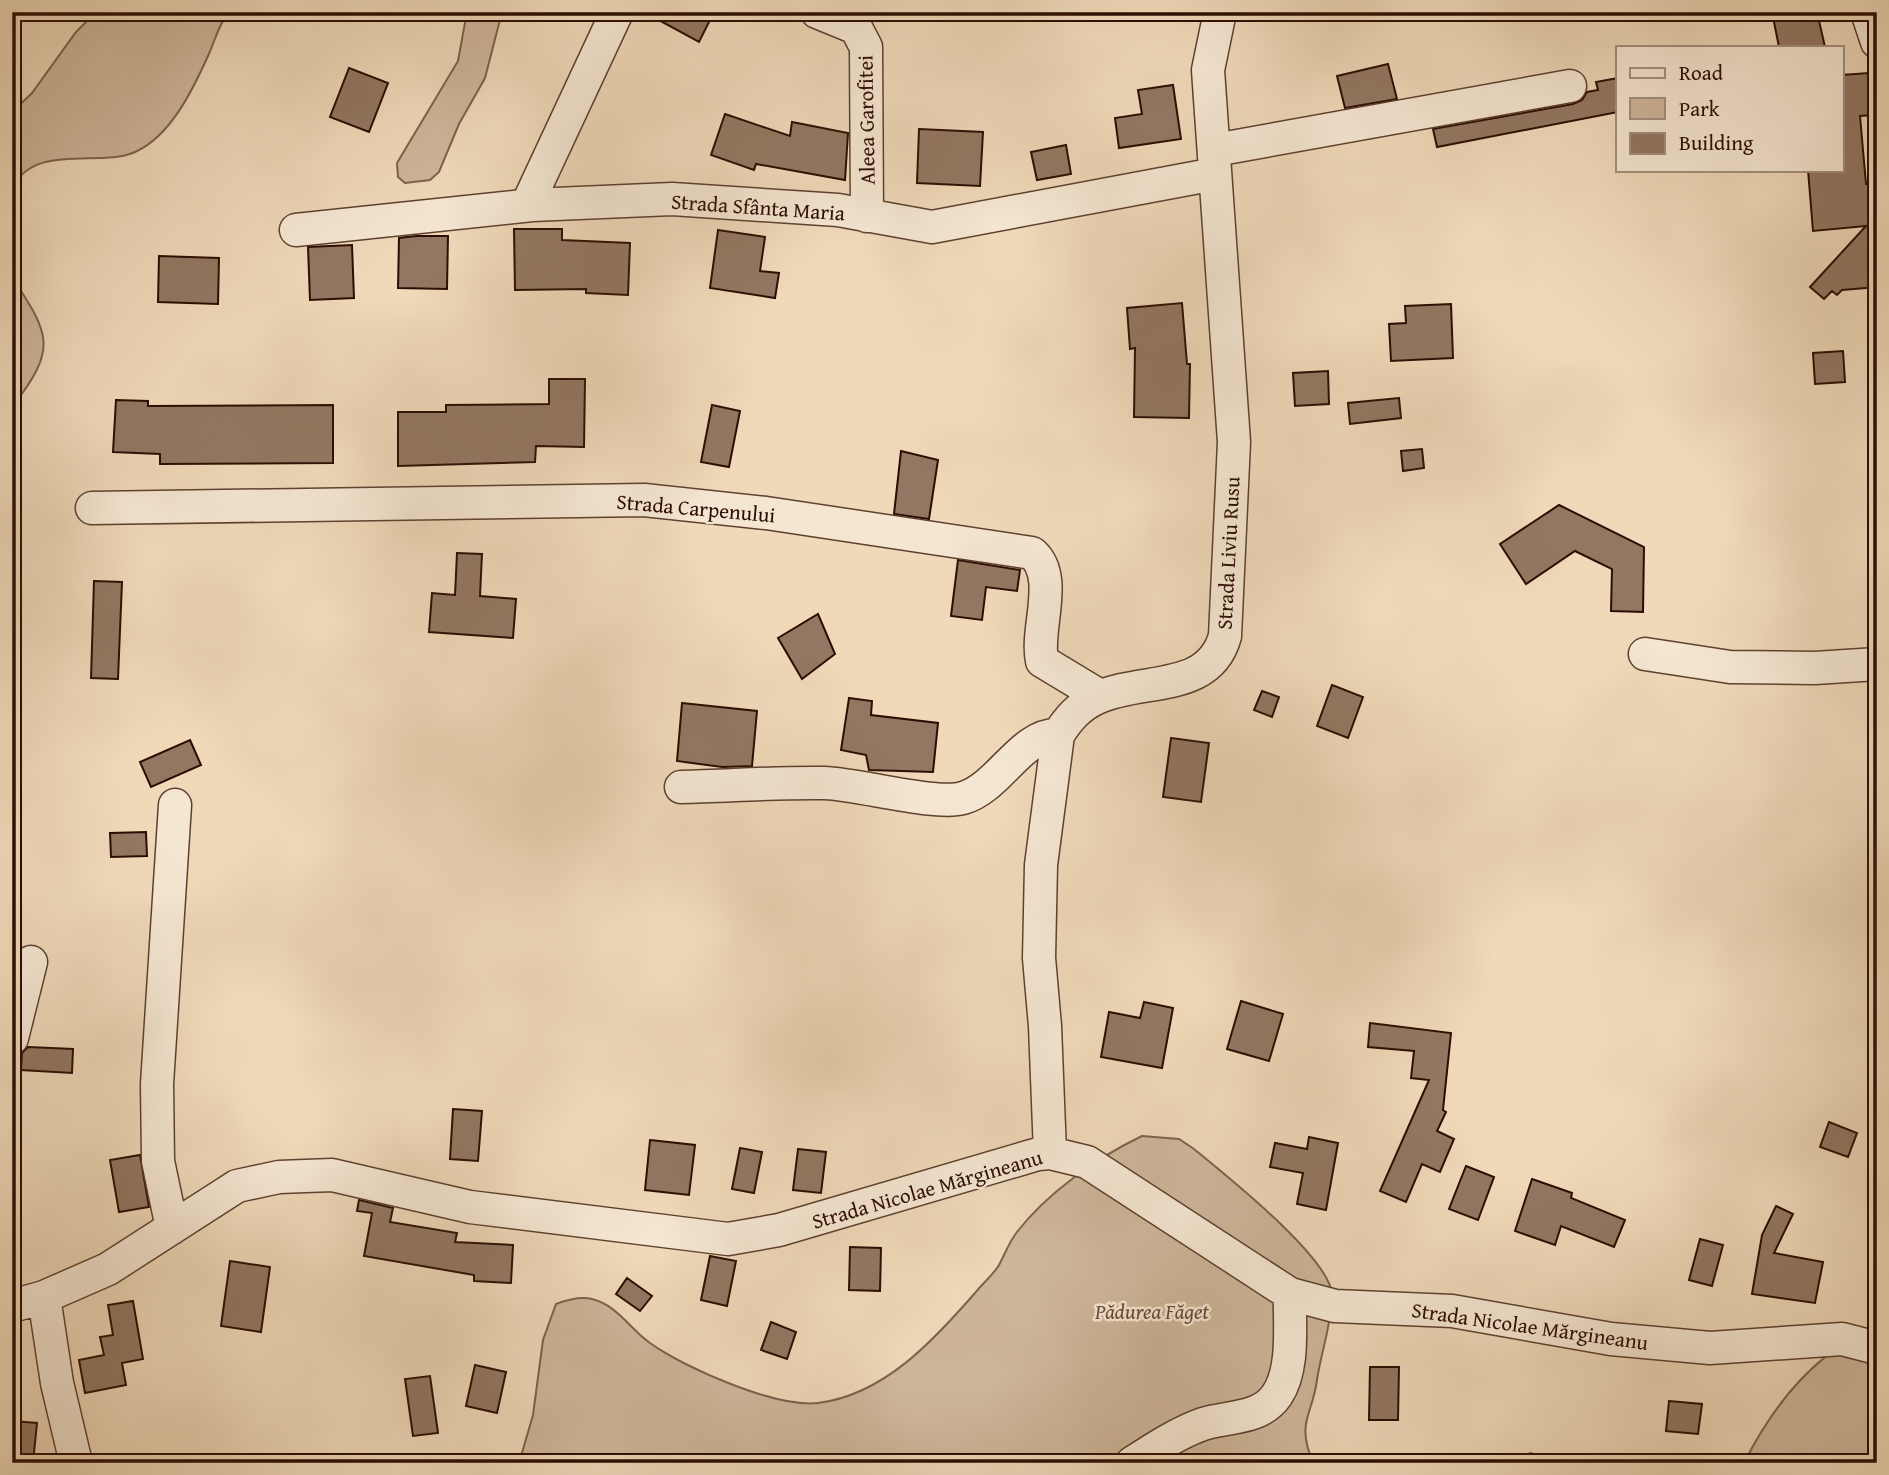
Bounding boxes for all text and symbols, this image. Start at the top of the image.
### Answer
legend [1616,46,1843,172]
street label: Aleea Garofitei [849,55,883,185]
text: Road [1679,57,1724,88]
text: Park [1679,93,1720,124]
text: Building [1679,127,1754,158]
street label: Strada Sfânta Maria [670,185,846,229]
street label: Strada Liviu Rusu [1209,475,1248,630]
street label: Strada Carpenului [615,486,777,530]
street label: Strada Nicolae Mărgineanu [808,1141,1047,1237]
street label: Strada Nicolae Mărgineanu [1410,1294,1651,1358]
park label: Pădurea Făget [1094,1296,1209,1327]

